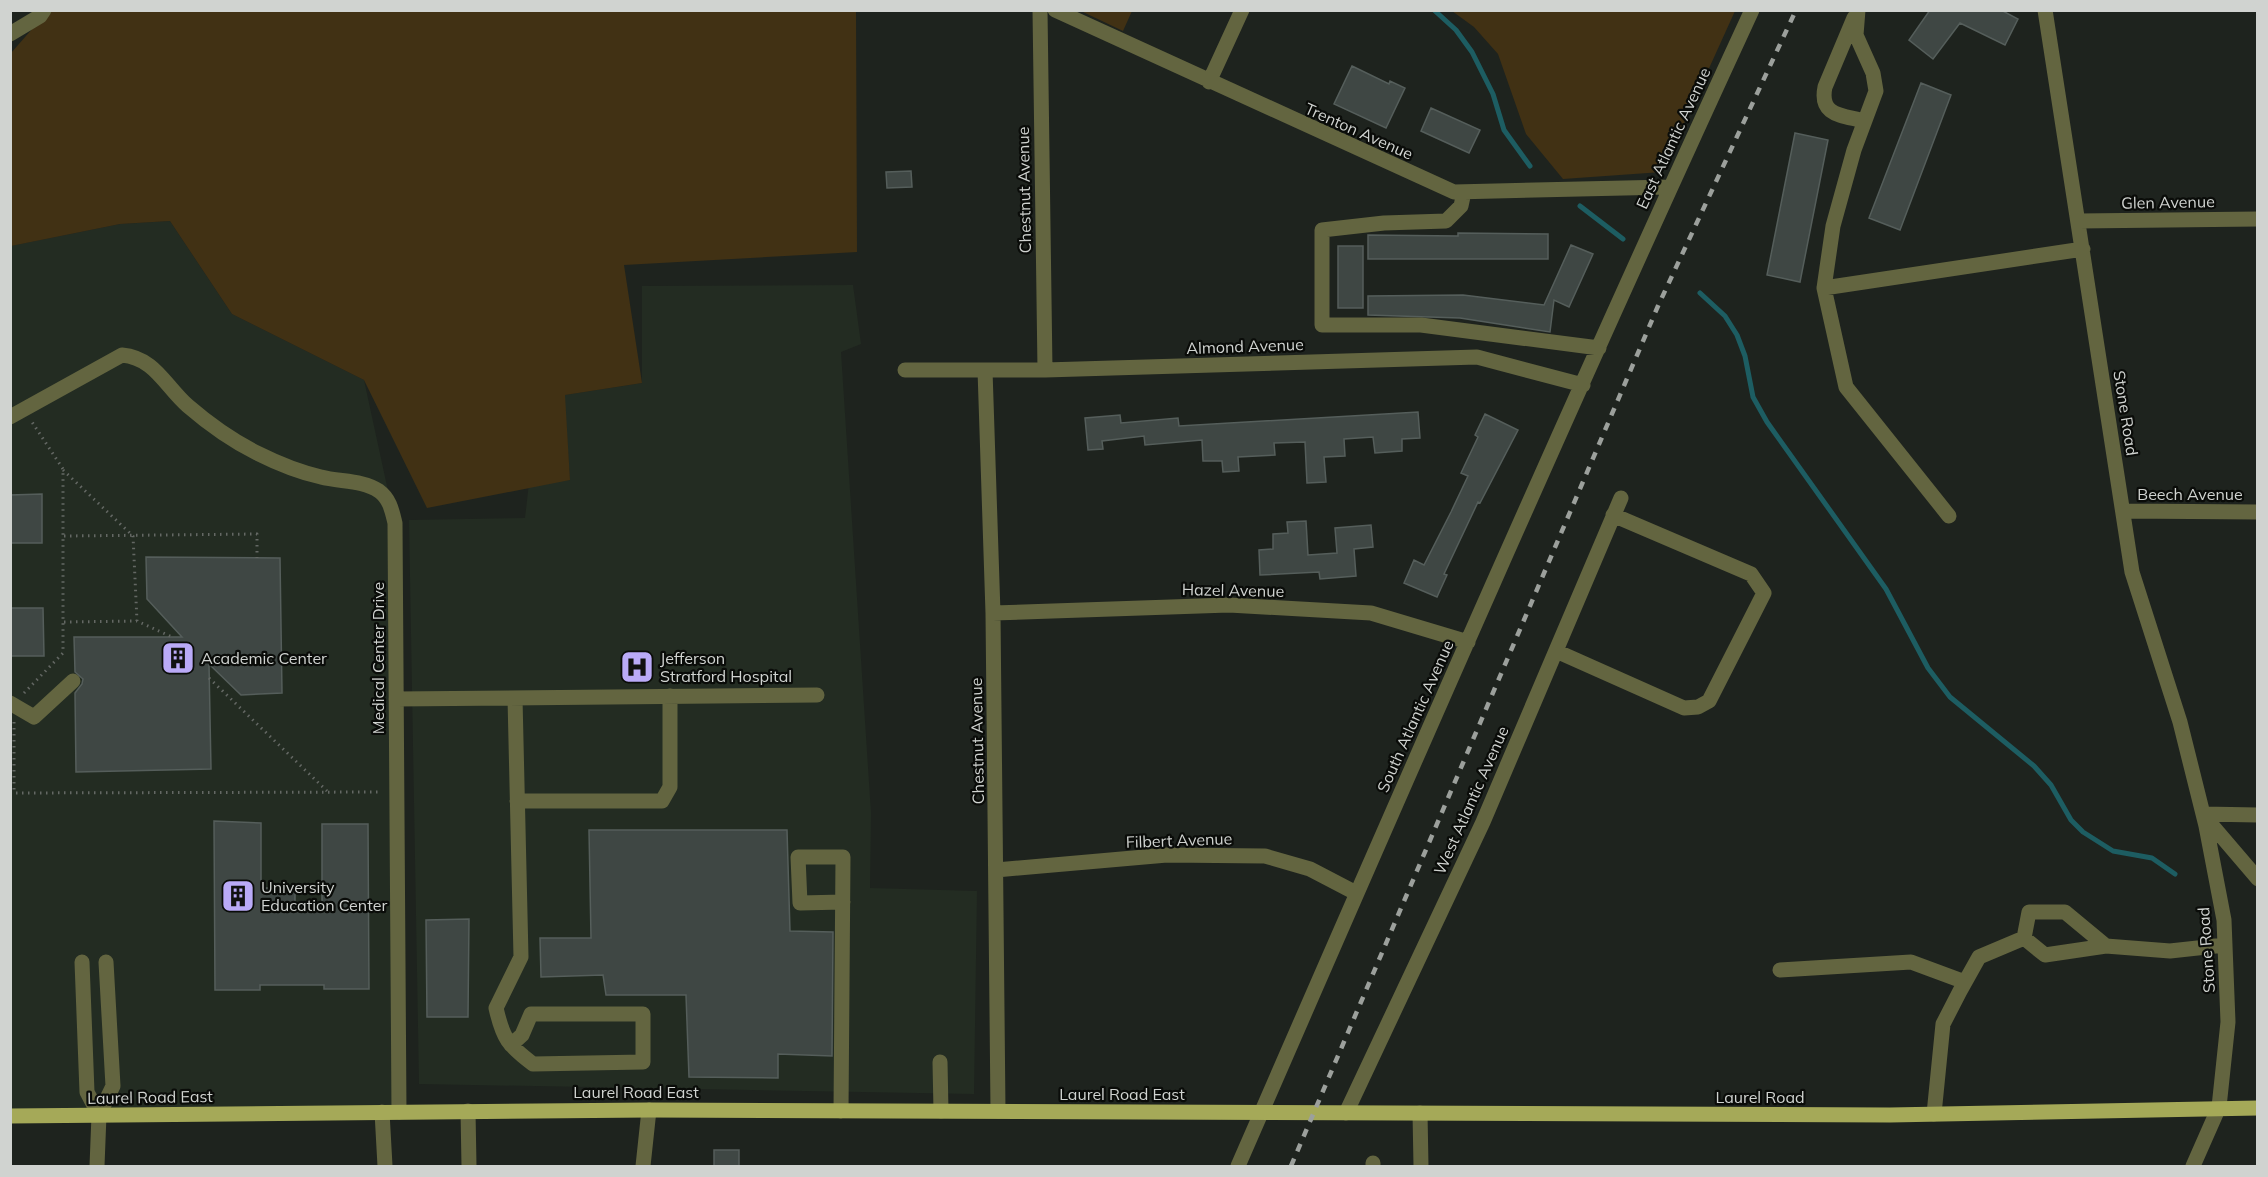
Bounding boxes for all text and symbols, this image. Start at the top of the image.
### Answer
street label: East Atlantic Avenue [1631,64,1715,212]
street label: Trenton Avenue [1302,98,1416,164]
street label: Chestnut Avenue [1013,127,1035,253]
street label: Glen Avenue [2121,191,2215,213]
street label: Almond Avenue [1186,334,1304,358]
street label: Stone Road [2109,369,2143,457]
street label: Beech Avenue [2137,484,2243,504]
street label: Hazel Avenue [1182,579,1284,601]
street label: Medical Center Drive [368,582,388,734]
street label: South Atlantic Avenue [1372,637,1458,795]
building icon: Academic Center [160,640,196,676]
place label: Academic Center [201,648,327,668]
place label: Jefferson Stratford Hospital [660,648,792,686]
hospital icon: Jefferson Stratford Hospital [619,649,655,685]
street label: Chestnut Avenue [966,678,988,804]
street label: West Atlantic Avenue [1429,723,1513,877]
street label: Filbert Avenue [1125,828,1233,852]
place label: University Education Center [261,877,387,915]
building icon: University Education Center [220,878,256,914]
street label: Stone Road [2193,906,2219,994]
street label: Laurel Road East [573,1082,699,1102]
street label: Laurel Road East [1059,1084,1185,1104]
street label: Laurel Road East [87,1086,213,1108]
street label: Laurel Road [1715,1087,1805,1107]

